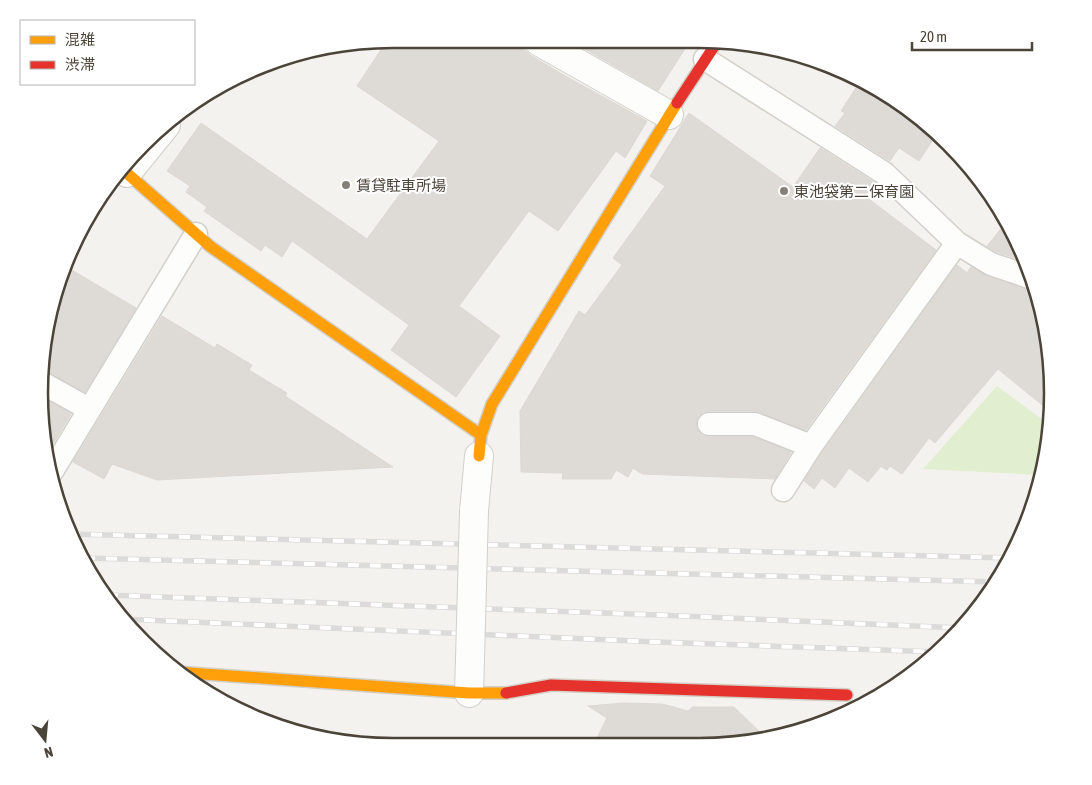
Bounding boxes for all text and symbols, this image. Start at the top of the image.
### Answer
legend [20,20,195,85]
scale bar [912,20,1032,52]
text: 20 m [920,28,947,45]
text: 混雑 [65,31,95,48]
text: 渋滞 [65,56,95,73]
place label: 賃貸駐車所場 [356,177,446,194]
marker: 賃貸駐車所場 [340,179,352,191]
place label: 東池袋第二保育園 [794,183,914,200]
marker: 東池袋第二保育園 [778,185,790,197]
north arrow [20,715,70,765]
text: N [42,744,55,761]

